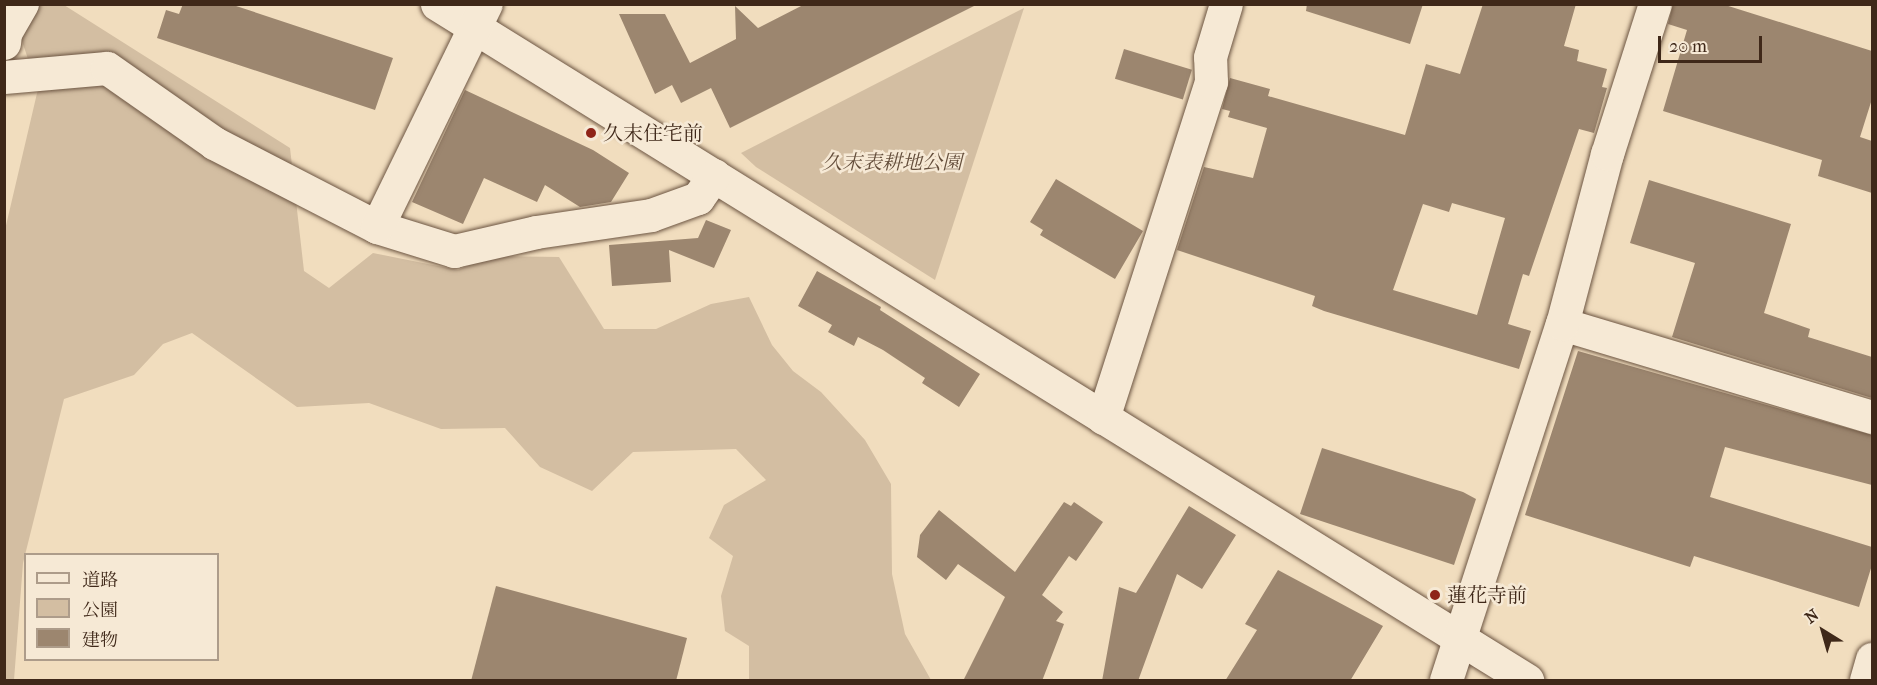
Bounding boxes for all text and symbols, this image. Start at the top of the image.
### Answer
scale bar [1661,24,1764,62]
text: 20 m [1669,36,1707,57]
place label: 久末住宅前 [603,121,703,145]
marker: 久末住宅前 [584,126,598,140]
park label: 久末表耕地公園 [822,150,962,174]
legend [24,553,219,661]
text: 道路 [82,570,118,591]
place label: 蓮花寺前 [1447,583,1527,607]
marker: 蓮花寺前 [1428,588,1442,602]
text: 公園 [82,600,118,621]
north arrow [1793,601,1853,661]
text: N [1801,605,1822,627]
text: 建物 [82,630,118,651]

